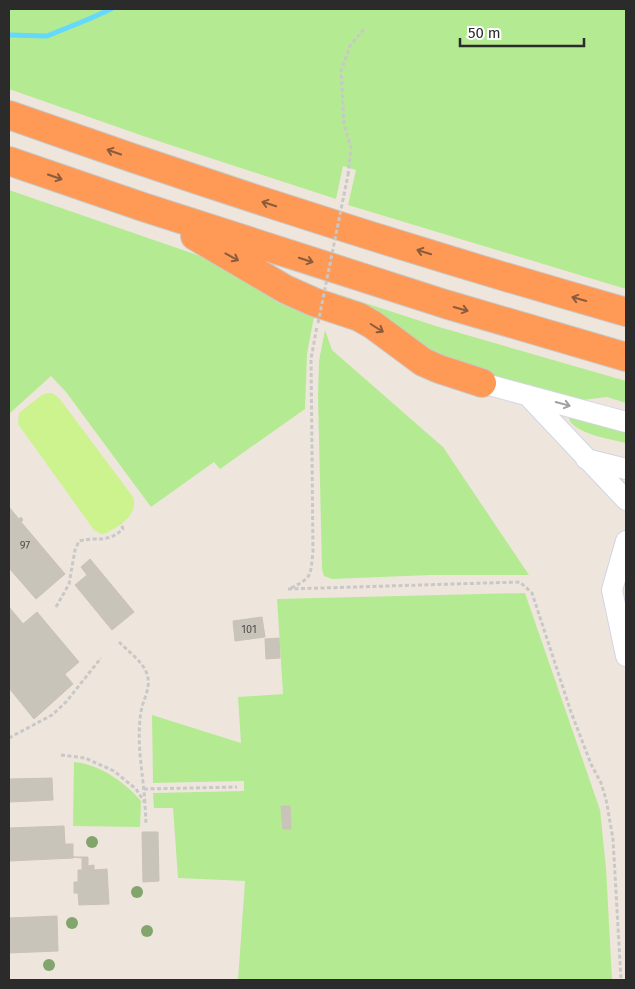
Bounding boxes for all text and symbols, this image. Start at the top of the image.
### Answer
scale bar [460,15,584,47]
text: 50 m [468,24,501,42]
one-way arrow [107,147,123,157]
one-way arrow [47,173,62,182]
one-way arrow [261,198,277,208]
one-way arrow [416,247,432,257]
one-way arrow [224,252,239,262]
one-way arrow [298,255,314,265]
one-way arrow [572,293,588,303]
one-way arrow [453,304,469,314]
one-way arrow [370,323,384,333]
one-way arrow [554,400,570,410]
house number: 97 [20,539,30,552]
house number: 101 [241,623,257,636]

